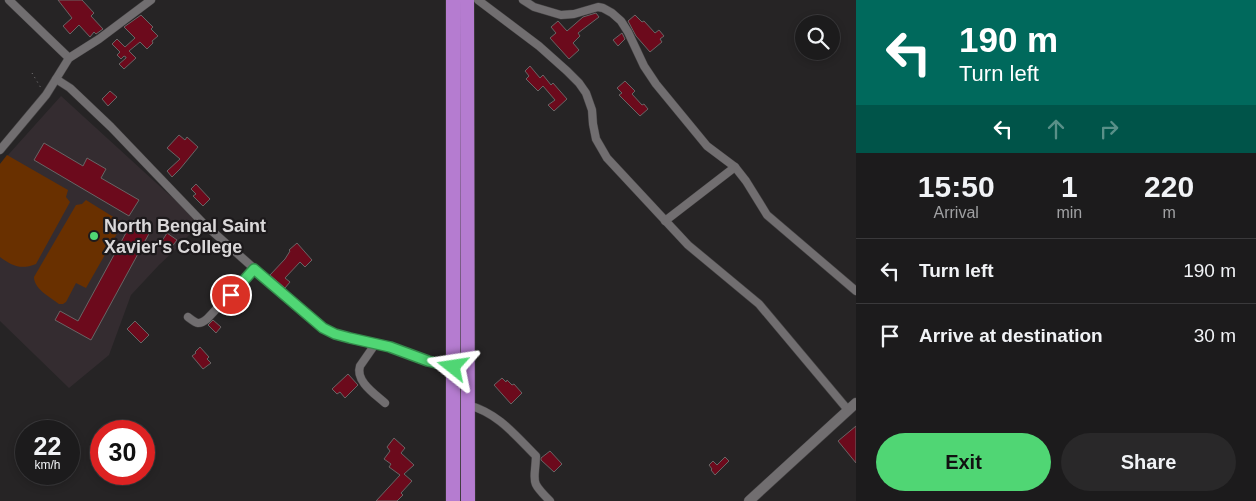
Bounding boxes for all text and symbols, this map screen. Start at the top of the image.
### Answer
map controls [795,15,840,60]
button: search [795,15,840,60]
icon: left [876,20,941,85]
text: 190 m [959,20,1058,59]
text: Turn left [959,61,1039,86]
icon: left [989,115,1017,143]
icon: ahead [1042,115,1070,143]
icon: right [1095,115,1123,143]
text: 15:50 [918,170,995,203]
text: 1 [1061,170,1078,203]
text: 220 [1144,170,1194,203]
text: Arrival [934,204,979,221]
text: min [1056,204,1082,221]
text: m [1162,204,1176,221]
place label: North Bengal Saint Xavier's College [104,216,266,257]
marker: North Bengal Saint Xavier's College [88,230,100,242]
icon: left [876,257,904,285]
text: Turn left [919,260,994,281]
text: 190 m [1183,260,1236,281]
pin [210,274,252,316]
icon: arrive [217,281,245,309]
icon: arrive [876,322,904,350]
text: Arrive at destination [919,325,1103,346]
text: 30 m [1194,325,1236,346]
position arrow [426,340,478,392]
speed limit sign: 30 [90,420,155,485]
text: 22 [34,432,61,460]
button: Exit [876,433,1051,491]
button: Share [1061,433,1236,491]
text: km/h [34,458,61,472]

